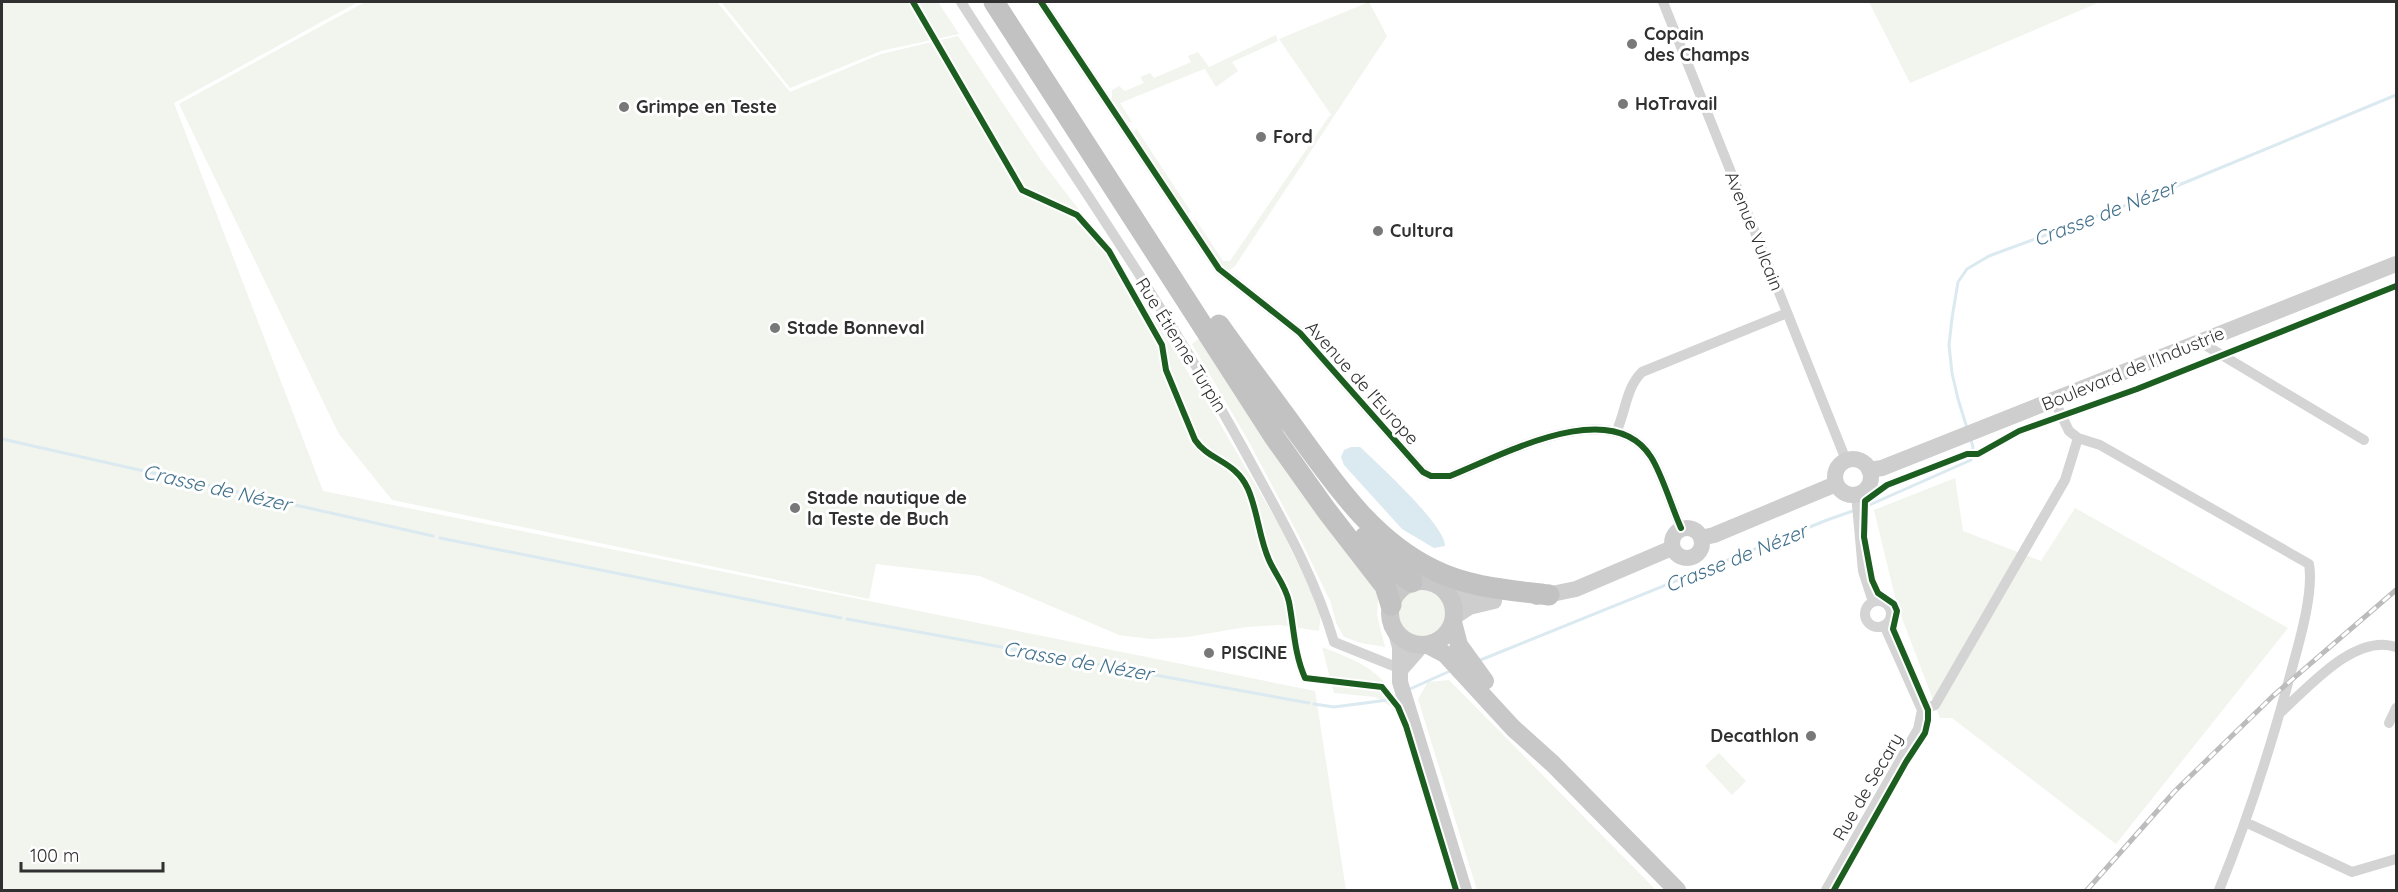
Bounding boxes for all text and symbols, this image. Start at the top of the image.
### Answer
place label: Copain des Champs [1644,22,1750,66]
marker: Copain des Champs [1625,37,1639,51]
place label: HoTravail [1635,92,1718,115]
place label: Grimpe en Teste [636,95,777,118]
marker: HoTravail [1616,97,1630,111]
marker: Grimpe en Teste [617,100,631,114]
place label: Ford [1273,125,1313,148]
marker: Ford [1254,130,1268,144]
street label: Avenue Vulcain [1720,168,1789,294]
water label: Crasse de Nézer [2030,173,2182,251]
place label: Cultura [1390,219,1454,242]
marker: Cultura [1371,224,1385,238]
street label: Rue Étienne Turpin [1131,273,1232,416]
place label: Stade Bonneval [787,316,925,339]
street label: Avenue de l'Europe [1301,316,1424,449]
marker: Stade Bonneval [768,321,782,335]
street label: Boulevard de l'Industrie [2038,321,2228,416]
water label: Crasse de Nézer [141,458,296,517]
place label: Stade nautique de la Teste de Buch [807,486,967,530]
marker: Stade nautique de la Teste de Buch [788,501,802,515]
water label: Crasse de Nézer [1661,517,1813,597]
water label: Crasse de Nézer [1001,635,1157,686]
place label: PISCINE [1221,641,1287,664]
marker: PISCINE [1202,646,1216,660]
place label: Decathlon [1710,724,1799,747]
marker: Decathlon [1804,729,1818,743]
street label: Rue de Secary [1827,729,1908,845]
scale bar [21,835,164,873]
text: 100 m [30,844,79,867]

